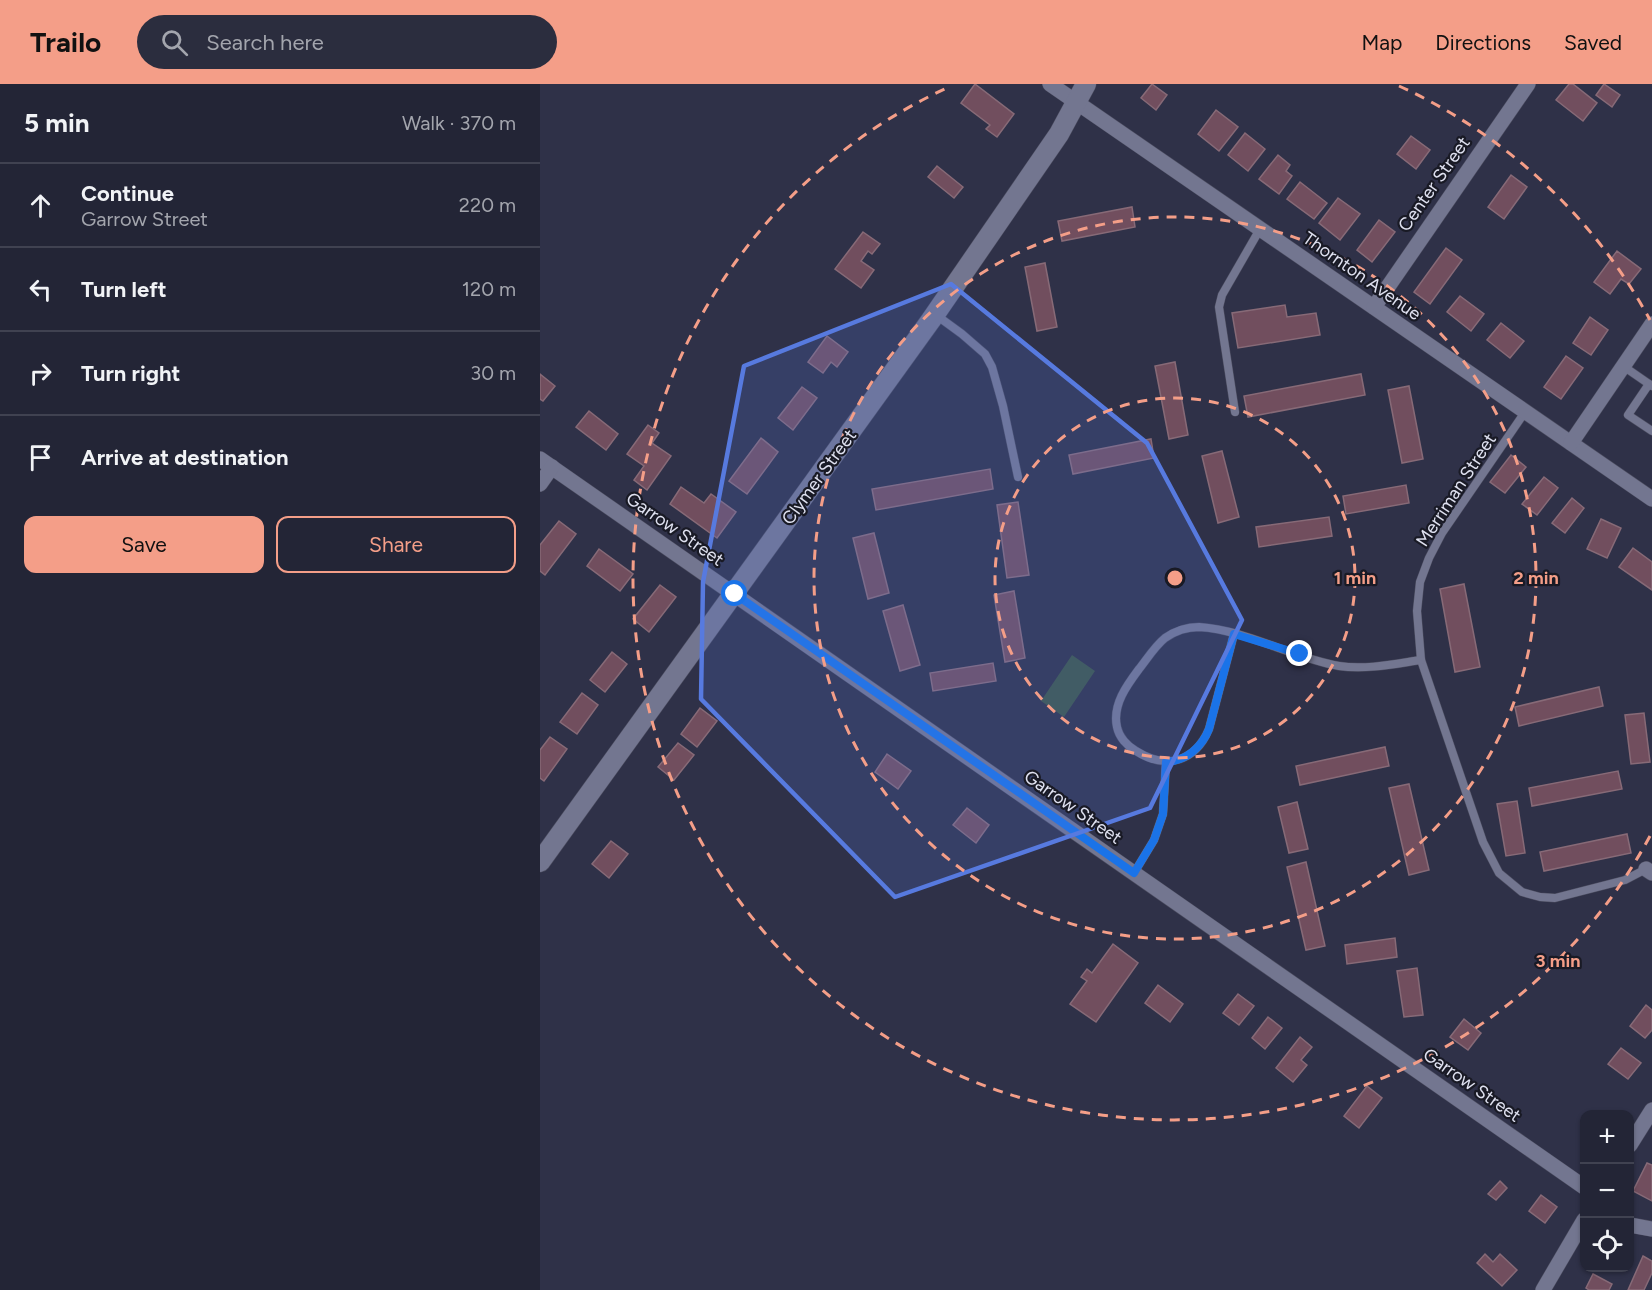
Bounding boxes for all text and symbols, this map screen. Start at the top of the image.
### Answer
search box [137,15,557,69]
text: Trailo [30,25,101,59]
icon: search [158,26,191,59]
text: Search here [206,29,324,56]
text: Map [1361,30,1402,55]
text: Directions [1435,30,1531,55]
text: Saved [1564,30,1622,55]
text: 5 min [24,107,90,139]
text: Walk · 370 m [402,111,516,135]
street label: Center Street [1393,132,1475,236]
text: Continue [81,180,174,207]
icon: ahead [24,189,57,222]
text: 220 m [459,193,516,217]
text: Garrow Street [81,207,208,231]
street label: Thornton Avenue [1299,227,1425,325]
icon: left [24,273,57,306]
text: Turn left [81,276,167,303]
text: 120 m [462,277,516,301]
icon: right [24,357,57,390]
text: Turn right [81,360,180,387]
text: 30 m [470,361,516,385]
street label: Clymer Street [777,425,861,529]
street label: Merriman Street [1411,429,1501,551]
icon: arrive [24,441,57,474]
text: Arrive at destination [81,444,289,471]
street label: Garrow Street [622,487,728,571]
button: Save [24,516,264,573]
button: Share [276,516,516,573]
text: 1 min [1334,567,1376,589]
text: 2 min [1513,567,1559,589]
centre of rings [1165,568,1185,588]
route start [721,580,747,606]
route end [1286,640,1312,666]
street label: Garrow Street [1020,765,1126,849]
text: 3 min [1536,950,1580,972]
street label: Garrow Street [1419,1043,1525,1127]
map controls [1580,1110,1634,1272]
button: + [1580,1110,1634,1164]
button: − [1580,1164,1634,1218]
button: locate [1580,1218,1634,1272]

